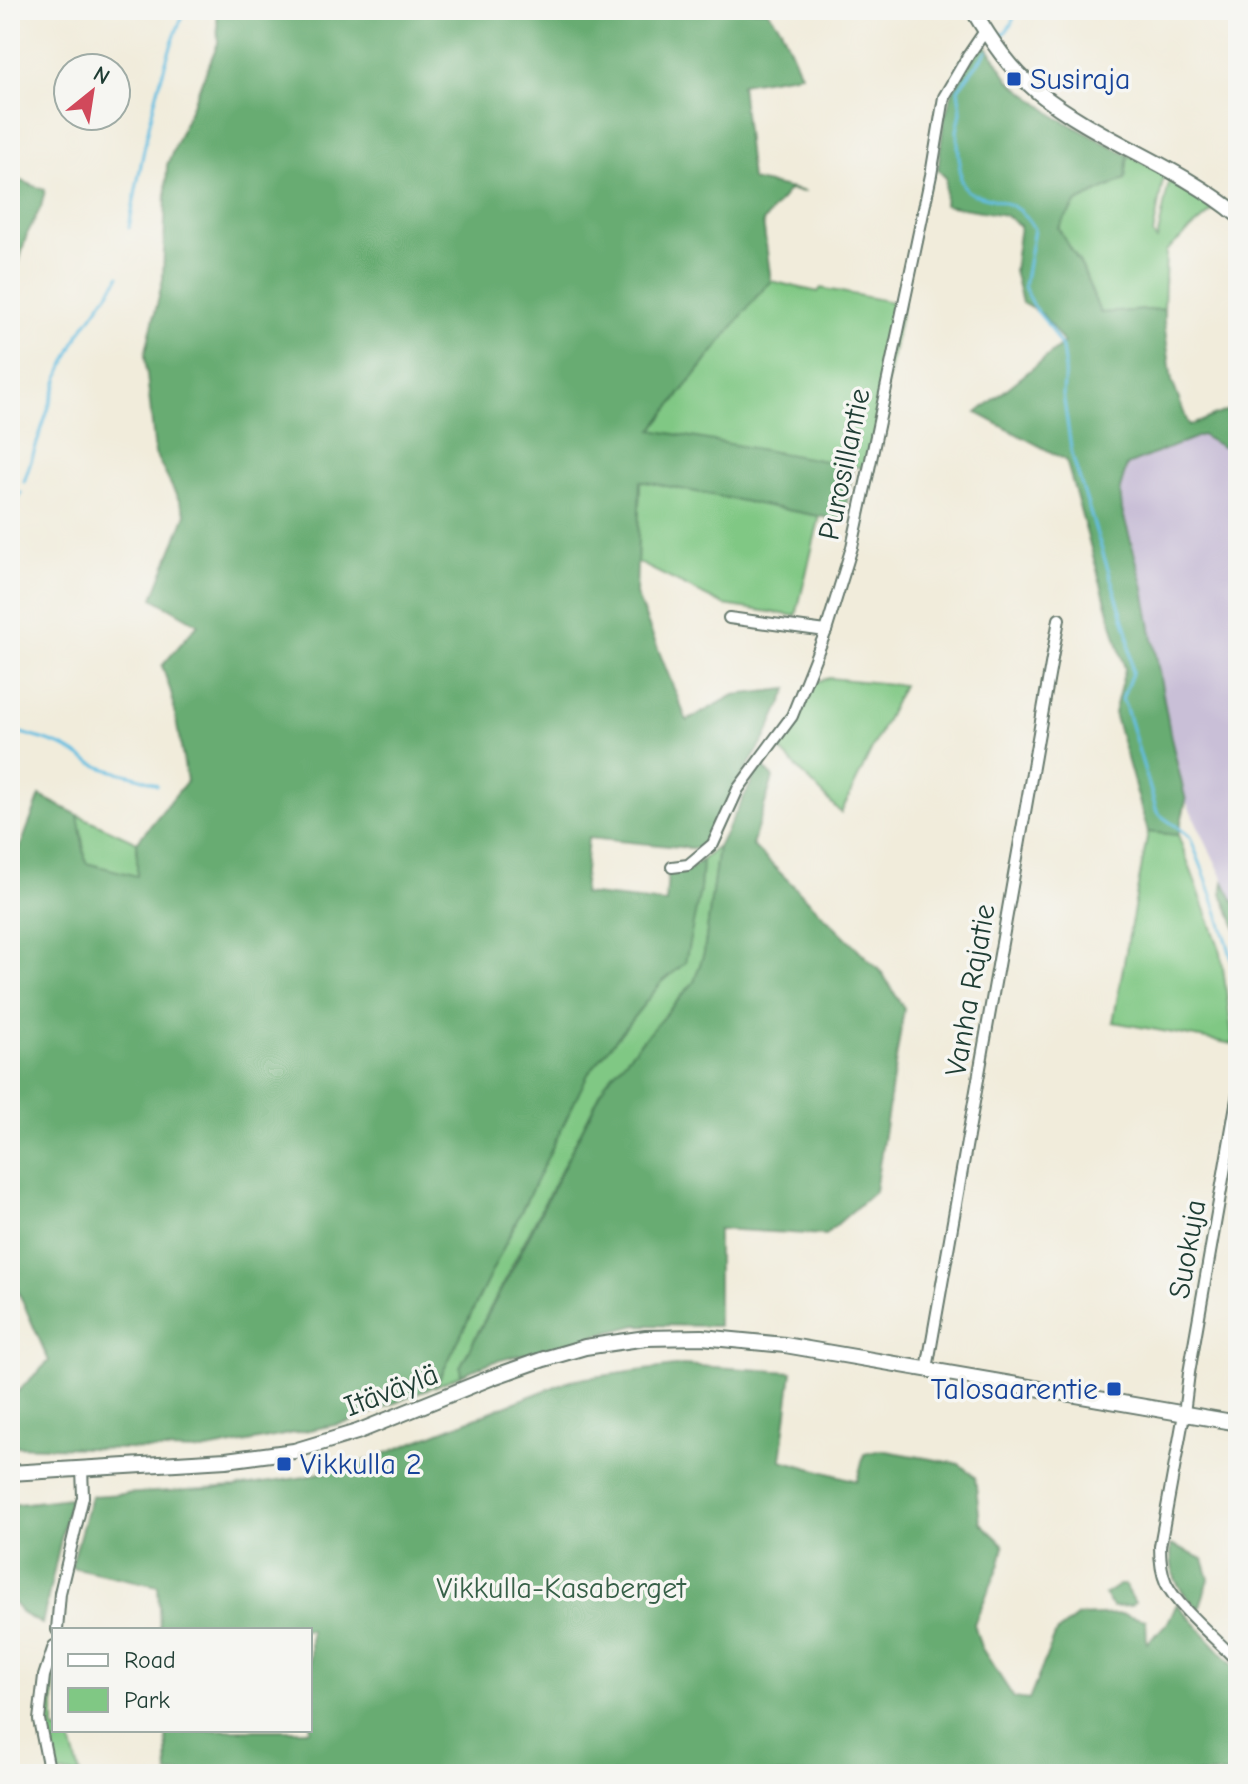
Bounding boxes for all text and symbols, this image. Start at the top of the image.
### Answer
north arrow [52,52,132,132]
text: N [89,61,114,90]
place label: Susiraja [1030,62,1131,97]
marker: Susiraja [1005,70,1023,88]
street label: Purosillantie [811,385,878,543]
street label: Vanha Rajatie [938,901,1003,1079]
street label: Suokuja [1162,1197,1213,1301]
street label: Itäväylä [339,1357,443,1424]
place label: Talosaarentie [931,1372,1098,1407]
marker: Talosaarentie [1105,1380,1123,1398]
place label: Vikkulla 2 [300,1447,422,1482]
marker: Vikkulla 2 [275,1455,293,1473]
park label: Vikkulla-Kasaberget [436,1571,687,1606]
legend [52,1628,312,1732]
text: Road [124,1646,176,1674]
text: Park [124,1686,170,1714]

